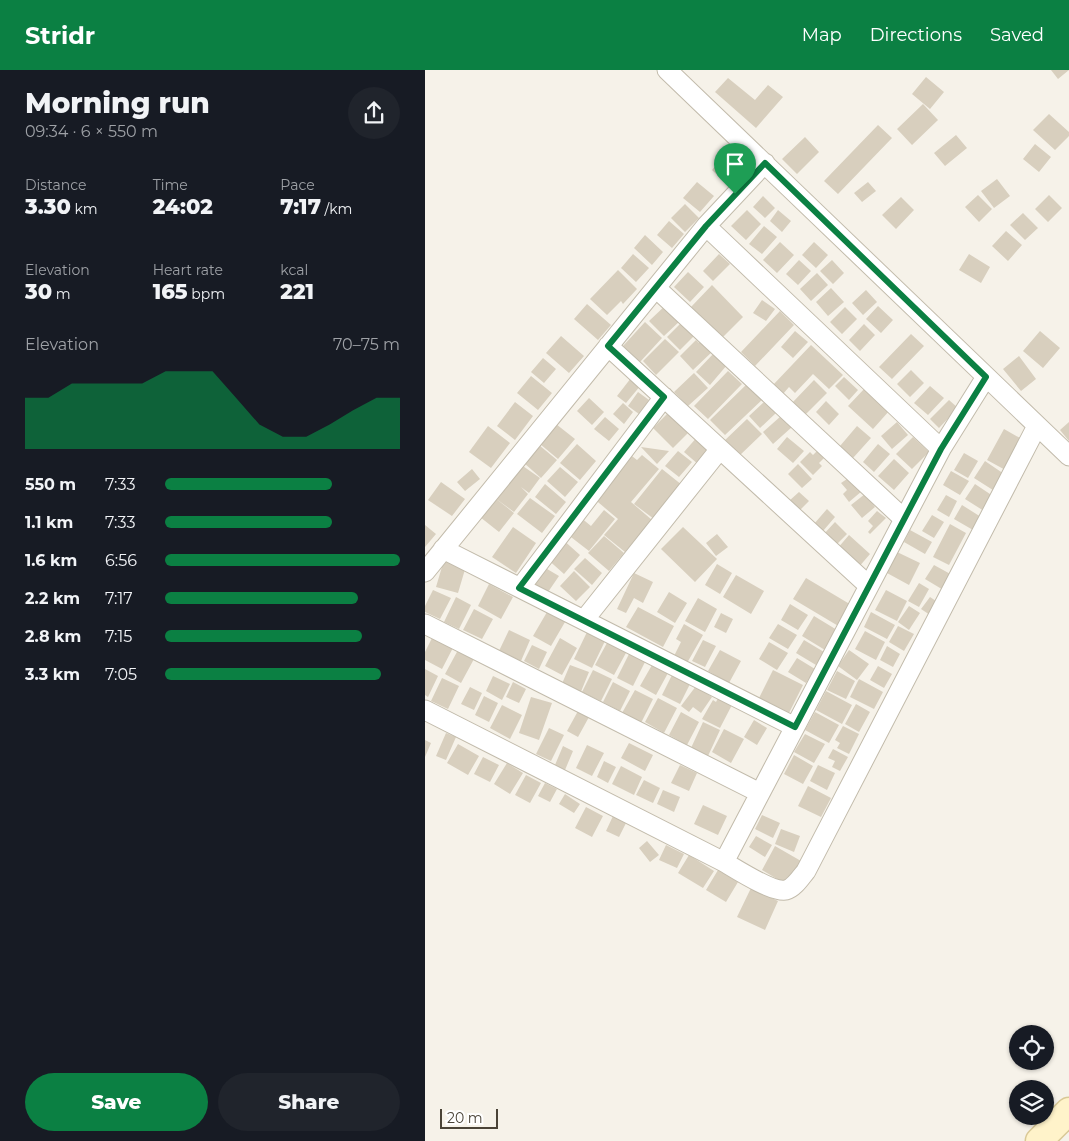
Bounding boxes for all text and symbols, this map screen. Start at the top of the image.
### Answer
text: Stridr [25,21,95,50]
text: Map [802,24,842,46]
text: Directions [870,24,962,46]
text: Saved [990,24,1044,46]
text: Morning run [25,86,210,120]
button: share [348,87,400,139]
text: 09:34 · 6 × 550 m [25,122,158,141]
pin [714,143,756,194]
icon: arrive [721,150,749,178]
text: Distance [25,176,87,194]
text: Time [153,176,188,194]
text: Pace [280,176,315,194]
text: 3.30 [25,194,71,219]
text: 24:02 [153,194,213,219]
text: 7:17 [280,194,321,219]
text: km [71,200,98,218]
text: /km [321,200,352,218]
text: Elevation [25,261,90,279]
text: Heart rate [153,261,223,279]
text: kcal [280,261,308,279]
text: 30 [25,279,52,304]
text: 165 [153,279,188,304]
text: 221 [280,279,314,304]
text: m [52,285,71,303]
text: bpm [188,285,225,303]
text: Elevation [25,335,99,354]
text: 70–75 m [333,335,400,354]
text: 550 m [25,475,76,494]
text: 7:33 [105,475,135,494]
text: 1.1 km [25,513,73,532]
text: 7:33 [105,513,135,532]
text: 1.6 km [25,551,77,570]
text: 6:56 [105,551,137,570]
text: 2.2 km [25,589,80,608]
text: 7:17 [105,589,133,608]
text: 2.8 km [25,627,81,646]
text: 7:15 [105,627,132,646]
text: 3.3 km [25,665,80,684]
text: 7:05 [105,665,137,684]
map controls [1009,1025,1054,1125]
button: locate [1009,1025,1054,1070]
button: Save [25,1073,208,1131]
button: Share [218,1073,400,1131]
button: layers [1009,1080,1054,1125]
scale bar [440,1106,497,1129]
text: 20 m [447,1109,483,1127]

